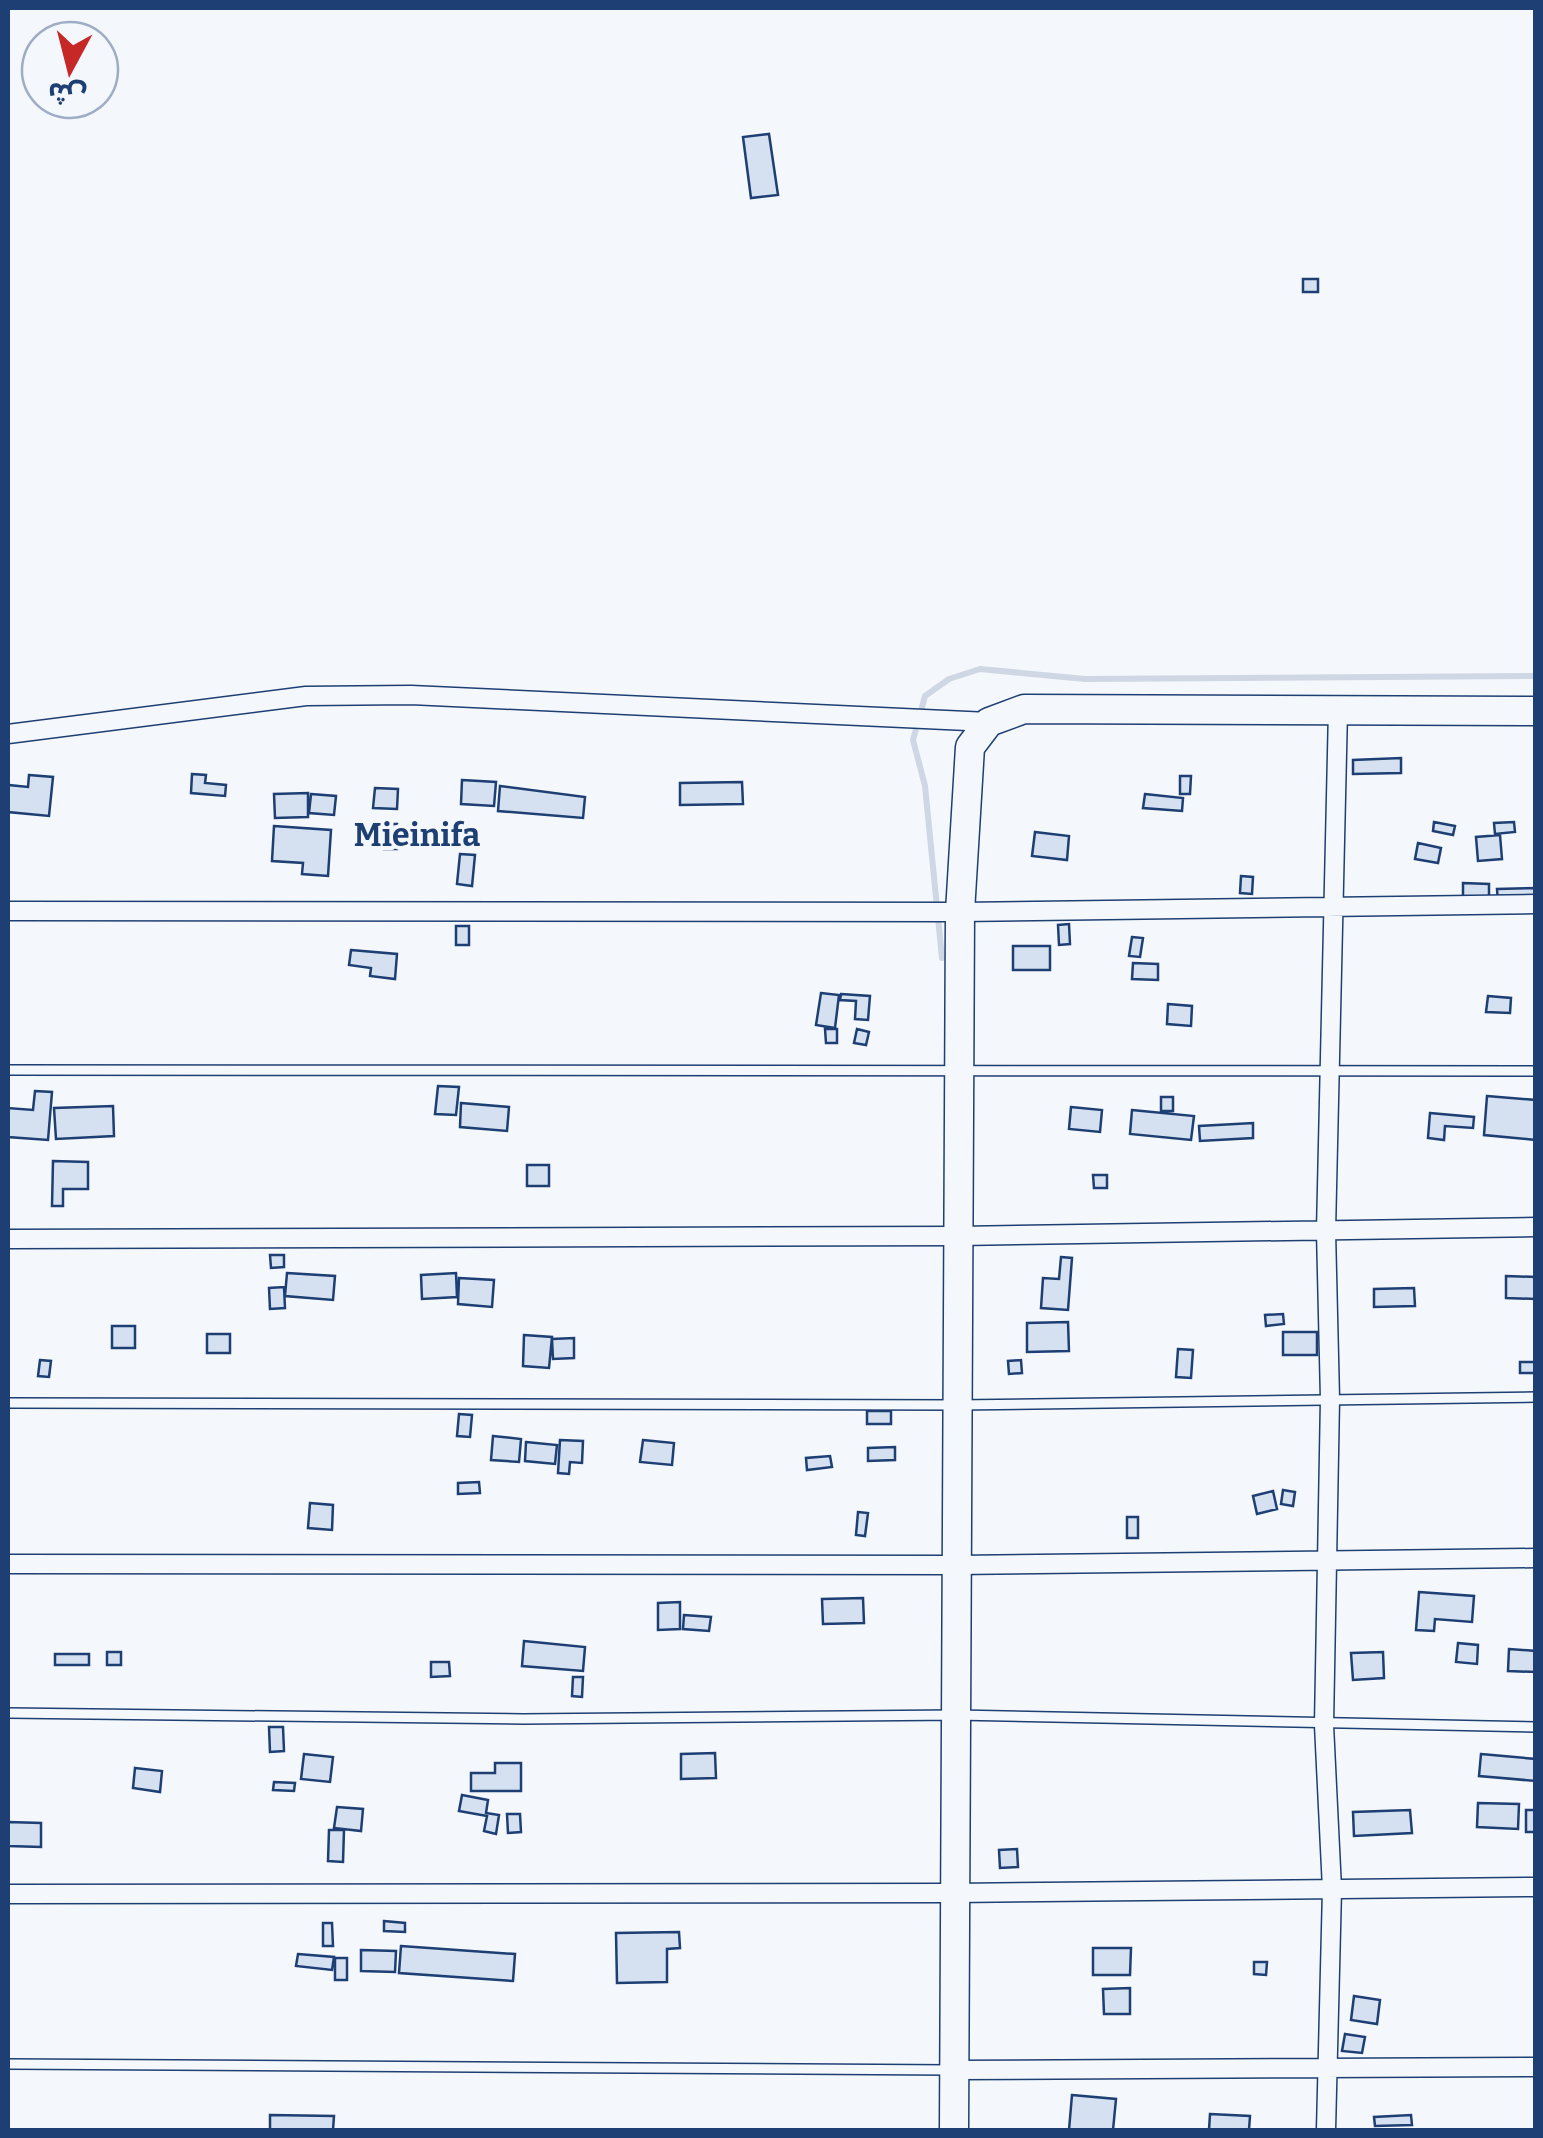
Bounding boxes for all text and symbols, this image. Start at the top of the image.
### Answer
north arrow [20,20,120,120]
text: ش [46,76,88,113]
district label: Mieinifa [354,816,480,854]

